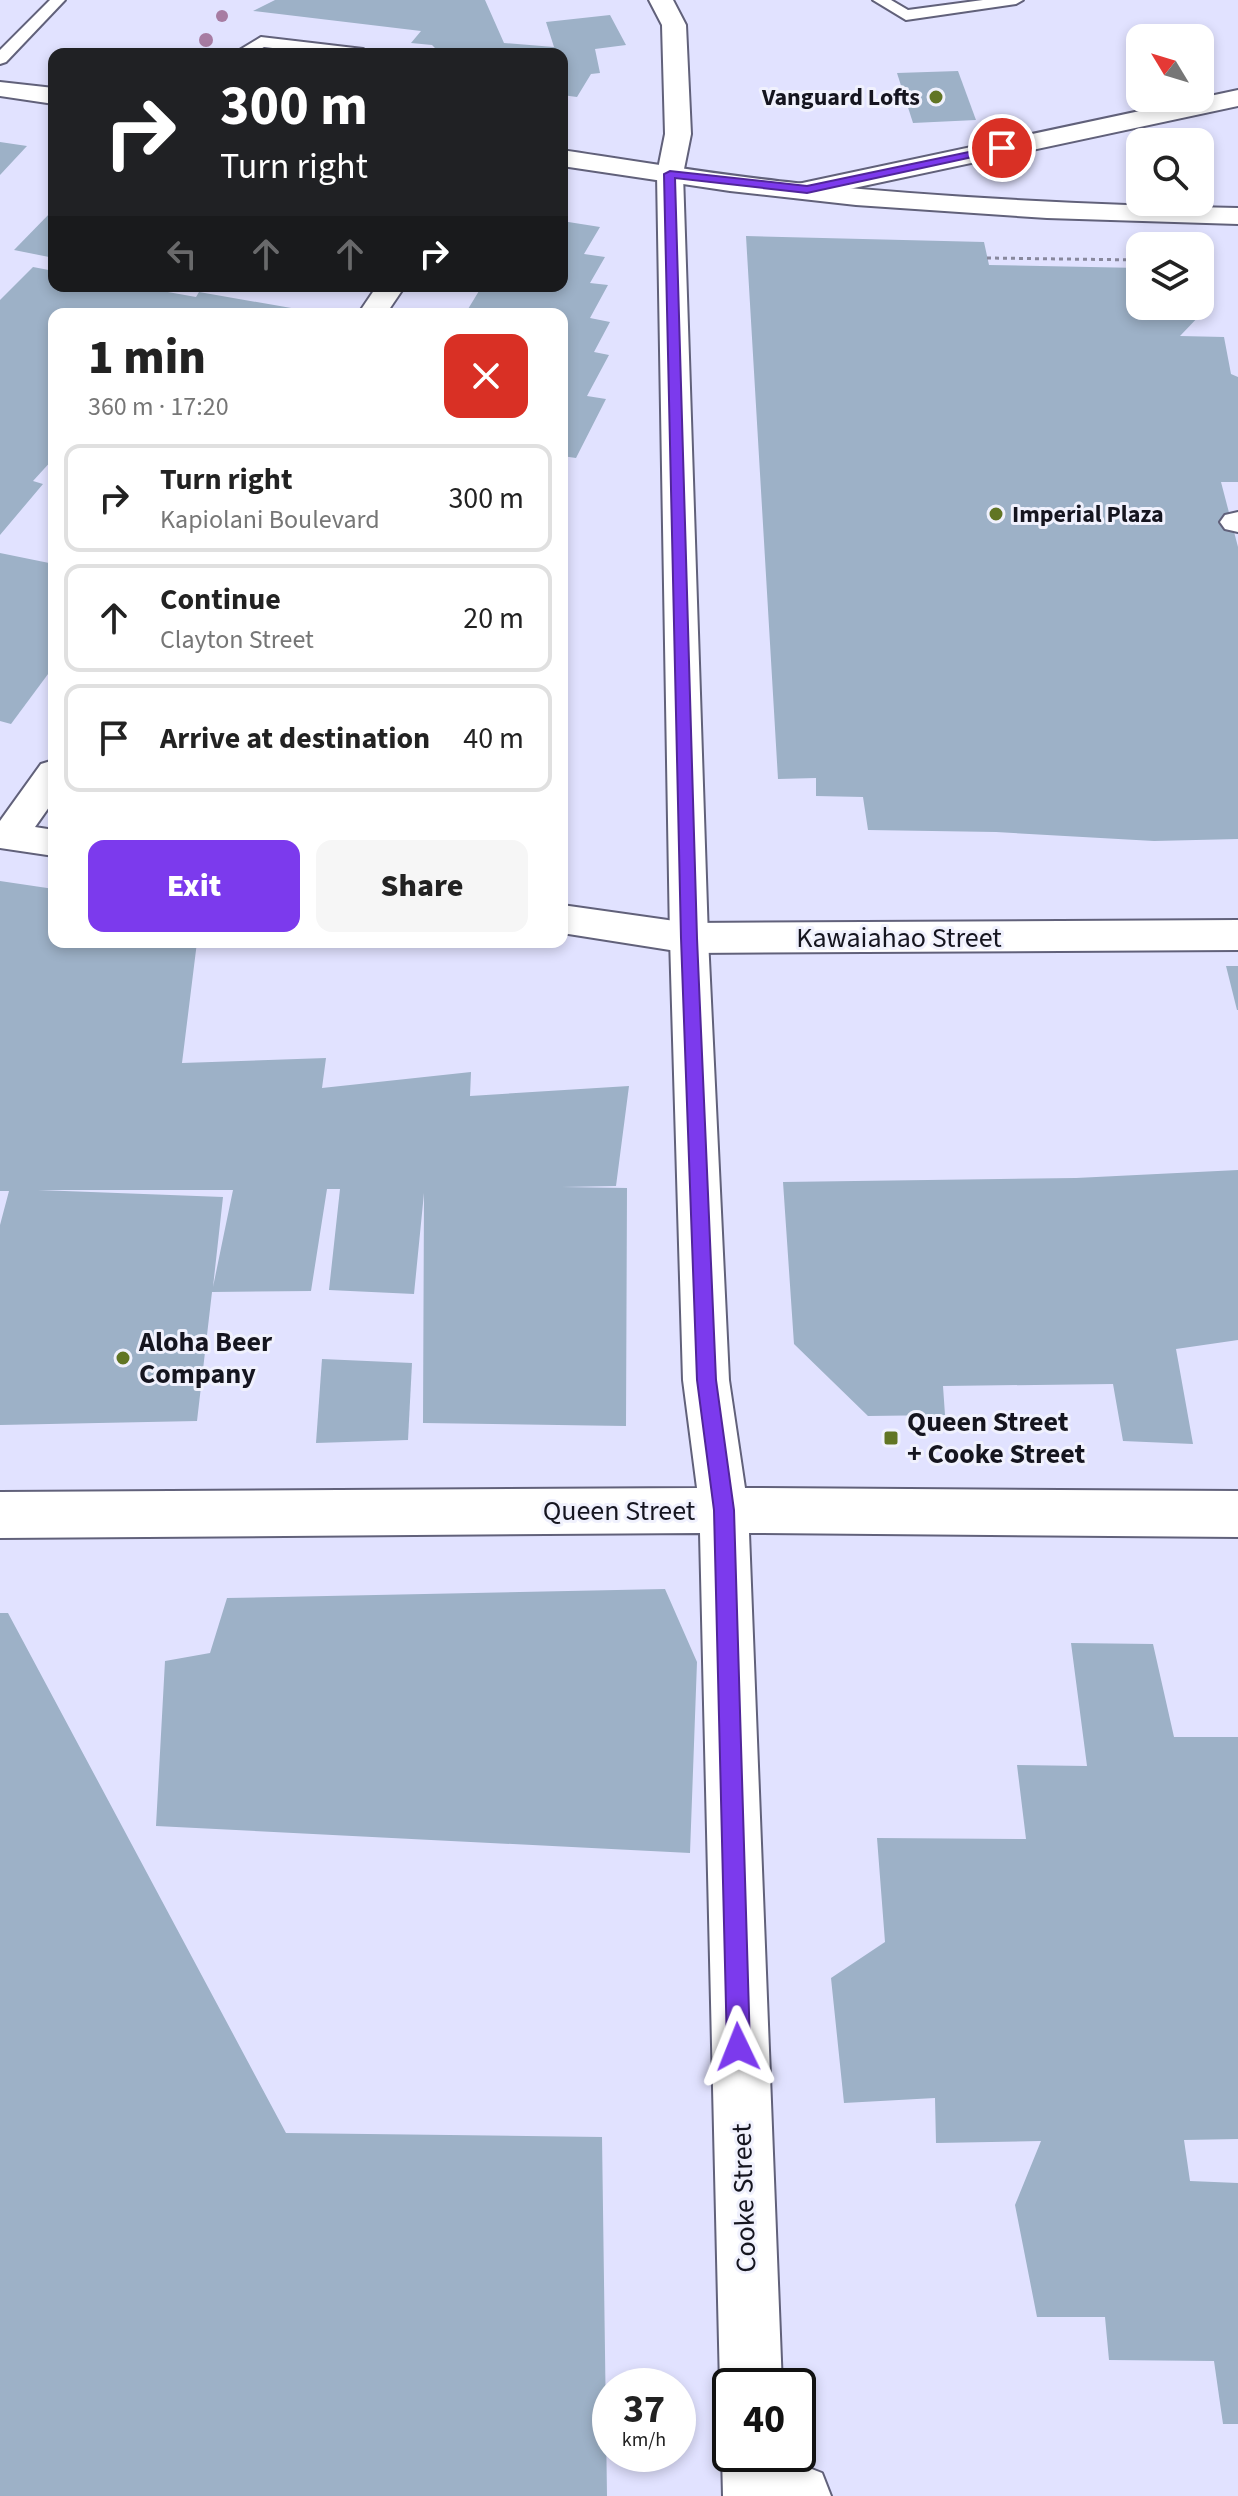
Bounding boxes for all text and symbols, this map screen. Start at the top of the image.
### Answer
north arrow [1126,24,1214,112]
map controls [1126,24,1214,320]
text: 300 m [220,67,368,146]
icon: right [88,80,192,184]
place label: Vanguard Lofts [761,80,920,115]
marker: Vanguard Lofts [927,88,945,106]
pin [968,114,1036,182]
icon: arrive [980,126,1024,170]
button: search [1126,128,1214,216]
text: Turn right [220,141,368,192]
icon: left [160,232,204,276]
icon: ahead [244,232,288,276]
icon: ahead [328,232,372,276]
icon: right [412,232,456,276]
button: layers [1126,232,1214,320]
text: 1 min [88,324,206,392]
button: close [444,334,528,418]
text: 360 m · 17:20 [88,388,229,425]
text: Turn right [160,458,292,501]
icon: right [92,476,136,520]
text: 300 m [448,477,524,520]
place label: Imperial Plaza [1012,497,1164,532]
text: Kapiolani Boulevard [160,501,380,538]
marker: Imperial Plaza [987,505,1005,523]
text: Continue [160,578,281,621]
icon: ahead [92,596,136,640]
text: 20 m [463,597,524,640]
text: Clayton Street [160,621,314,658]
icon: arrive [92,716,136,760]
text: Arrive at destination [160,717,430,760]
text: 40 m [463,717,524,760]
button: Exit [88,840,300,932]
button: Share [316,840,528,932]
street label: Kawaiahao Street [796,918,1002,958]
place label: Aloha Beer Company [138,1322,273,1394]
marker: Aloha Beer Company [114,1349,132,1367]
place label: Queen Street + Cooke Street [907,1402,1086,1474]
marker: Queen Street + Cooke Street [882,1429,900,1447]
street label: Queen Street [543,1491,696,1531]
position arrow [696,2005,780,2089]
street label: Cooke Street [721,2122,767,2273]
speed limit sign: 40 [712,2368,816,2472]
text: 37 [623,2381,665,2438]
text: km/h [622,2426,666,2454]

